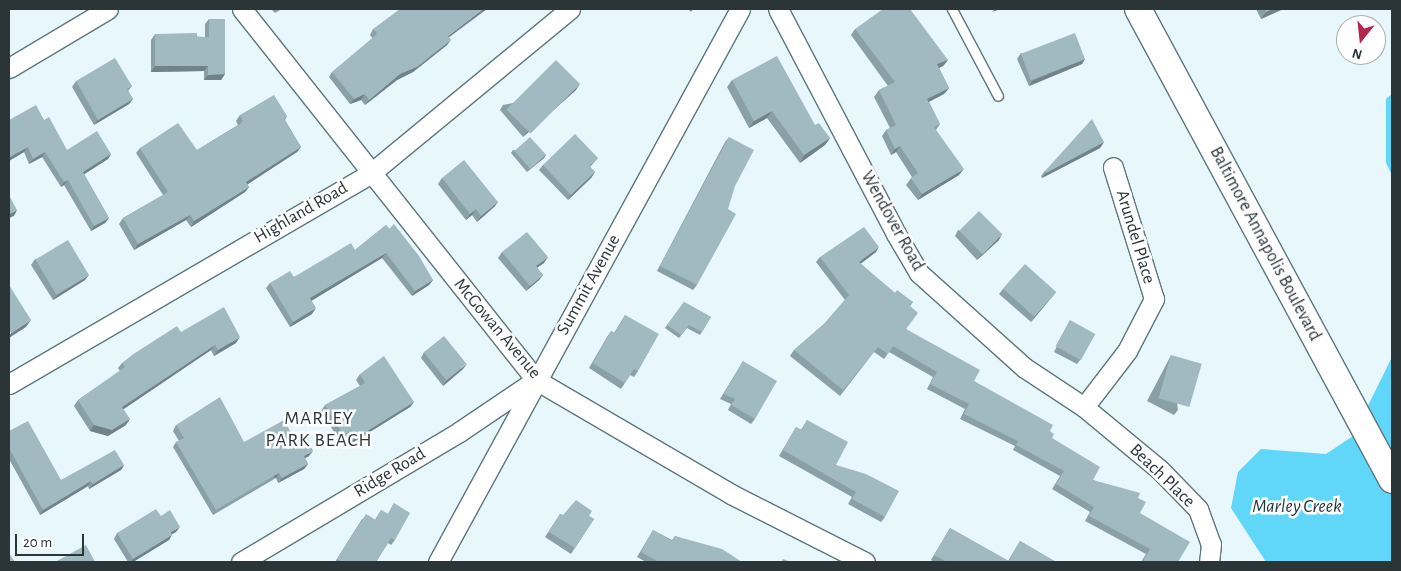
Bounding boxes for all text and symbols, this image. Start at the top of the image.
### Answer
north arrow [1336,15,1386,65]
text: N [1351,45,1364,62]
street label: Baltimore Annapolis Boulevard [1205,143,1325,345]
street label: Wendover Road [856,167,928,275]
street label: Highland Road [250,177,352,249]
street label: Arundel Place [1111,188,1159,286]
street label: Summit Avenue [552,231,626,339]
street label: McGowan Avenue [449,274,545,384]
district label: MARLEY PARK BEACH [264,408,374,452]
street label: Beach Place [1125,440,1199,512]
street label: Ridge Road [350,443,430,503]
water label: Marley Creek [1252,496,1342,518]
scale bar [18,524,86,556]
text: 20 m [23,535,52,550]

